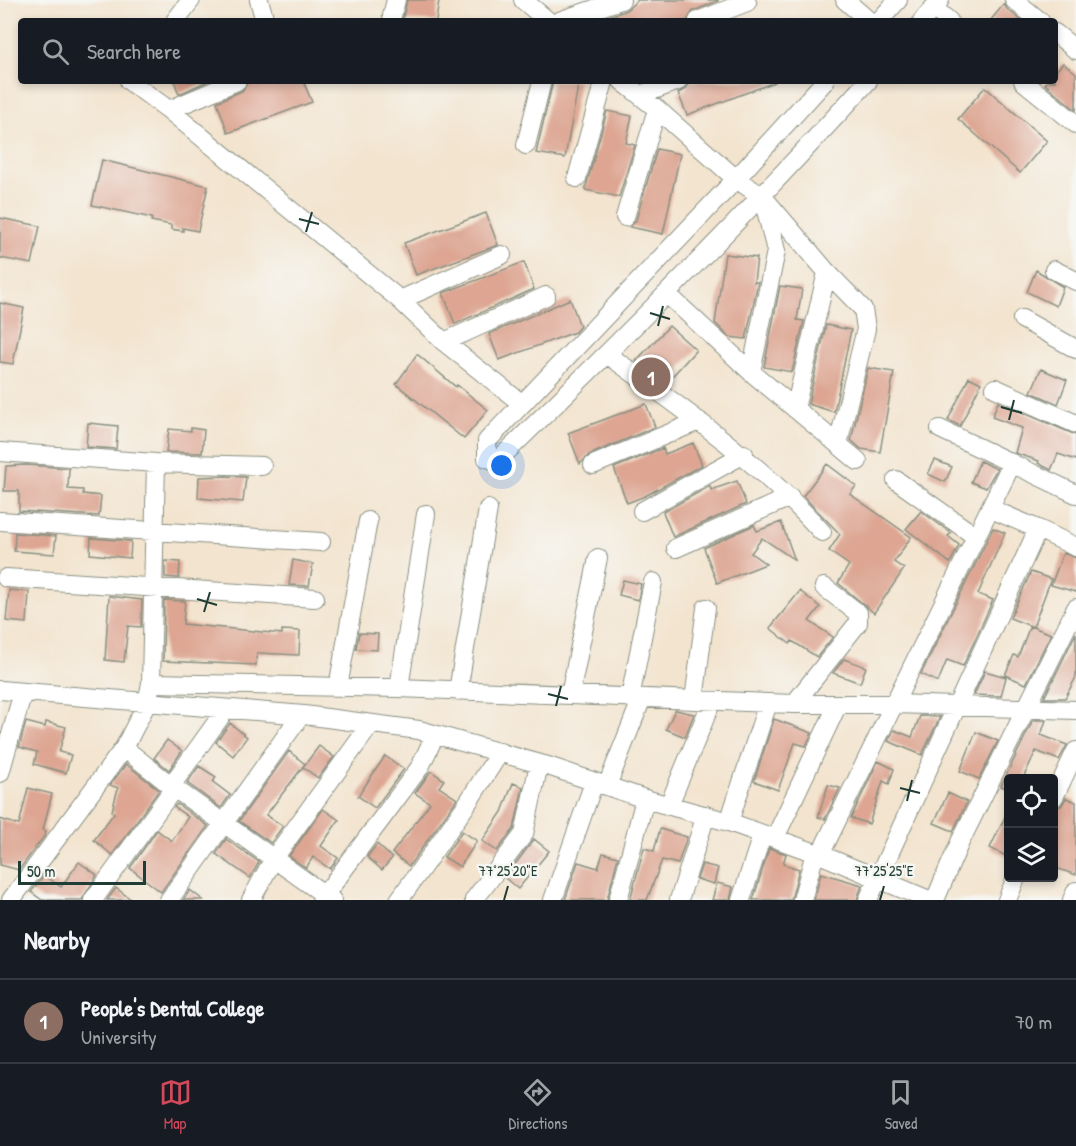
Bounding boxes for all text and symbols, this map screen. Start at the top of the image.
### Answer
search box [18,18,1058,84]
icon: search [39,35,72,68]
text: Search here [87,36,181,66]
pin: 1 [632,354,670,400]
your location [487,451,516,480]
map controls [1004,774,1058,882]
button: locate [1004,774,1058,828]
button: layers [1004,828,1058,882]
scale bar [18,858,146,886]
text: 50 m [27,860,56,882]
text: 77°25'20"E [478,860,538,881]
text: 77°25'25"E [855,860,914,881]
text: Nearby [24,922,90,957]
text: People's Dental College [81,993,264,1023]
text: 1 [40,1008,47,1035]
text: 70 m [1015,1008,1052,1035]
text: University [81,1023,157,1050]
tab: Map [159,1076,192,1134]
tab: Directions [509,1076,567,1134]
tab: Saved [884,1076,917,1134]

